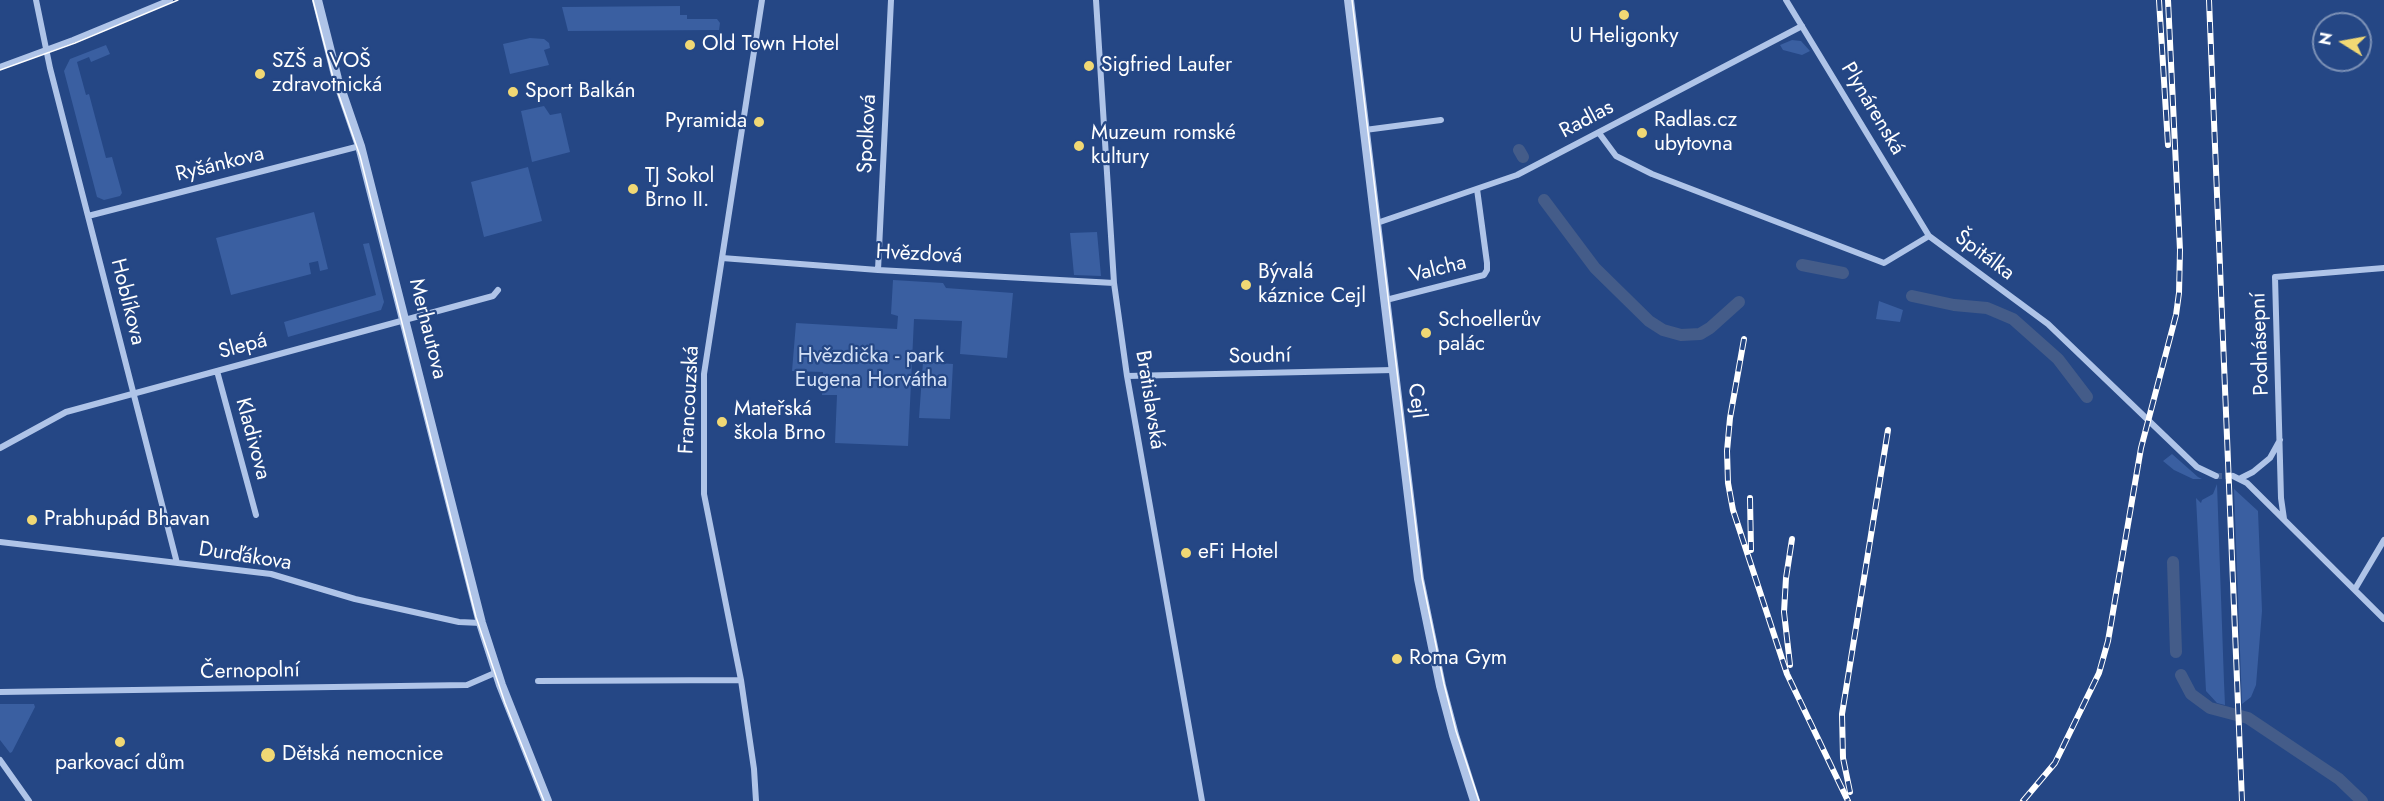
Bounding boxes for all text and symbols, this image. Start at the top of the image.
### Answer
marker: U Heligonky [1617,8,1631,22]
north arrow [2312,12,2372,72]
place label: U Heligonky [1570,24,1678,50]
text: N [2313,30,2338,47]
place label: Old Town Hotel [702,32,839,58]
marker: Old Town Hotel [683,38,697,52]
place label: SZŠ a VOŠ zdravotnická [272,49,382,99]
place label: Sigfried Laufer [1101,53,1232,79]
street label: Plynárenská [1835,58,1909,160]
marker: Sigfried Laufer [1082,59,1096,73]
marker: SZŠ a VOŠ zdravotnická [253,67,267,81]
place label: Sport Balkán [525,79,636,105]
marker: Sport Balkán [506,85,520,99]
street label: Spolková [853,94,883,174]
street label: Radlas [1556,95,1618,145]
place label: Radlas.cz ubytovna [1654,108,1737,158]
place label: Pyramida [665,109,747,135]
marker: Pyramida [752,115,766,129]
place label: Muzeum romské kultury [1091,121,1236,171]
marker: Radlas.cz ubytovna [1635,126,1649,140]
marker: Muzeum romské kultury [1072,139,1086,153]
street label: Ryšánkova [173,142,267,188]
place label: TJ Sokol Brno II. [645,164,714,214]
marker: TJ Sokol Brno II. [626,182,640,196]
street label: Špitálka [1949,225,2019,287]
street label: Hvězdová [875,240,963,270]
street label: Valcha [1407,251,1469,289]
street label: Hoblíkova [104,256,150,348]
place label: Bývalá káznice Cejl [1258,260,1366,310]
street label: Merhautova [402,276,452,382]
marker: Bývalá káznice Cejl [1239,278,1253,292]
street label: Podnásepní [2247,292,2275,396]
place label: Schoellerův palác [1438,308,1541,358]
marker: Schoellerův palác [1419,326,1433,340]
street label: Slepá [216,328,270,366]
park label: Hvězdička - park Eugena Horvátha [795,344,947,394]
street label: Soudní [1229,344,1291,370]
street label: Francouzská [675,345,705,455]
street label: Bratislavská [1129,349,1169,451]
street label: Cejl [1401,382,1431,420]
street label: Kladivova [229,395,275,483]
place label: Mateřská škola Brno [734,397,825,447]
marker: Mateřská škola Brno [715,415,729,429]
place label: Prabhupád Bhavan [44,507,210,533]
marker: Prabhupád Bhavan [25,513,39,527]
street label: Durďákova [197,537,293,577]
place label: eFi Hotel [1198,540,1278,566]
marker: eFi Hotel [1179,546,1193,560]
place label: Roma Gym [1409,646,1507,672]
marker: Roma Gym [1390,652,1404,666]
street label: Černopolní [200,659,300,685]
marker: parkovací dům [113,735,127,749]
place label: Dětská nemocnice [282,742,443,768]
marker: Dětská nemocnice [259,746,277,764]
place label: parkovací dům [55,751,185,777]

